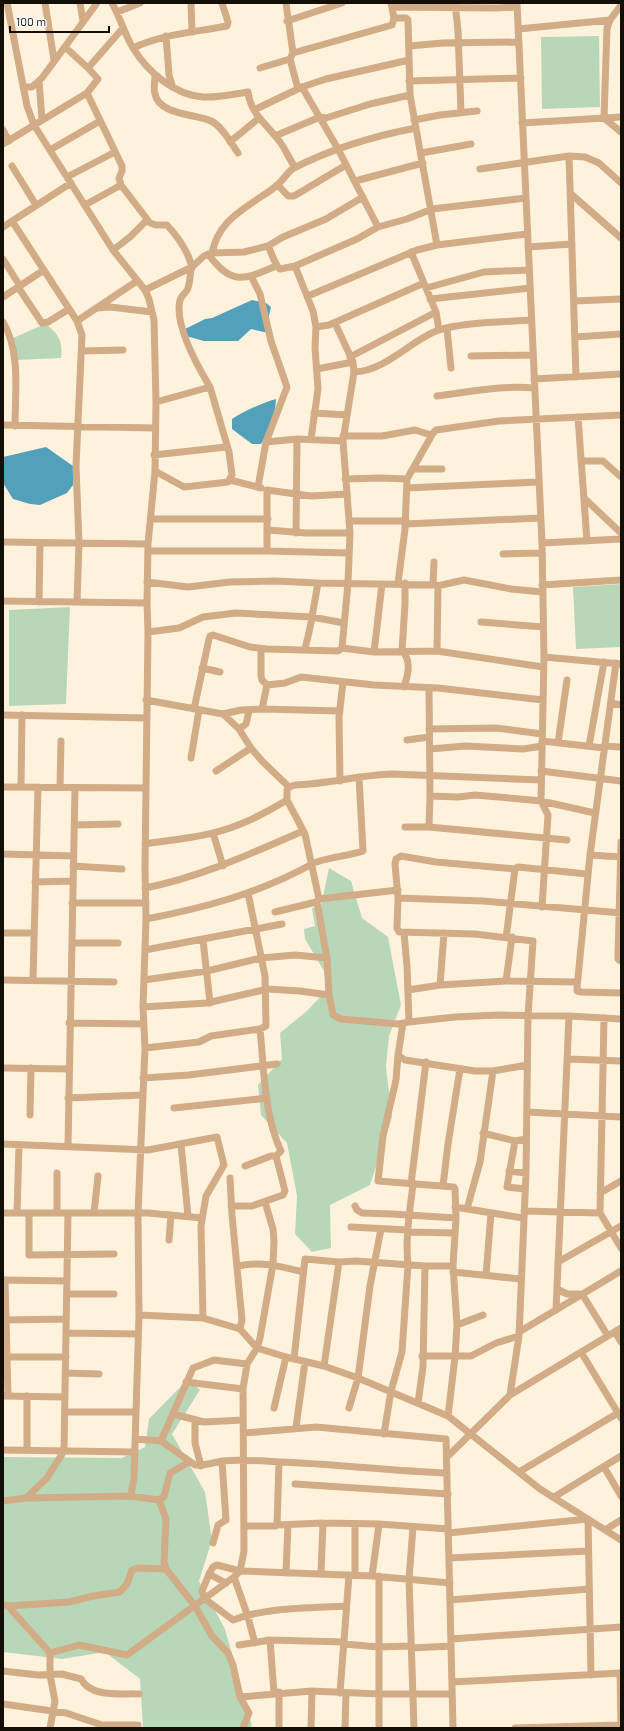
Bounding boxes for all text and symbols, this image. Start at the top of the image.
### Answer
scale bar [10,8,109,34]
text: 100 m [16,14,46,28]

